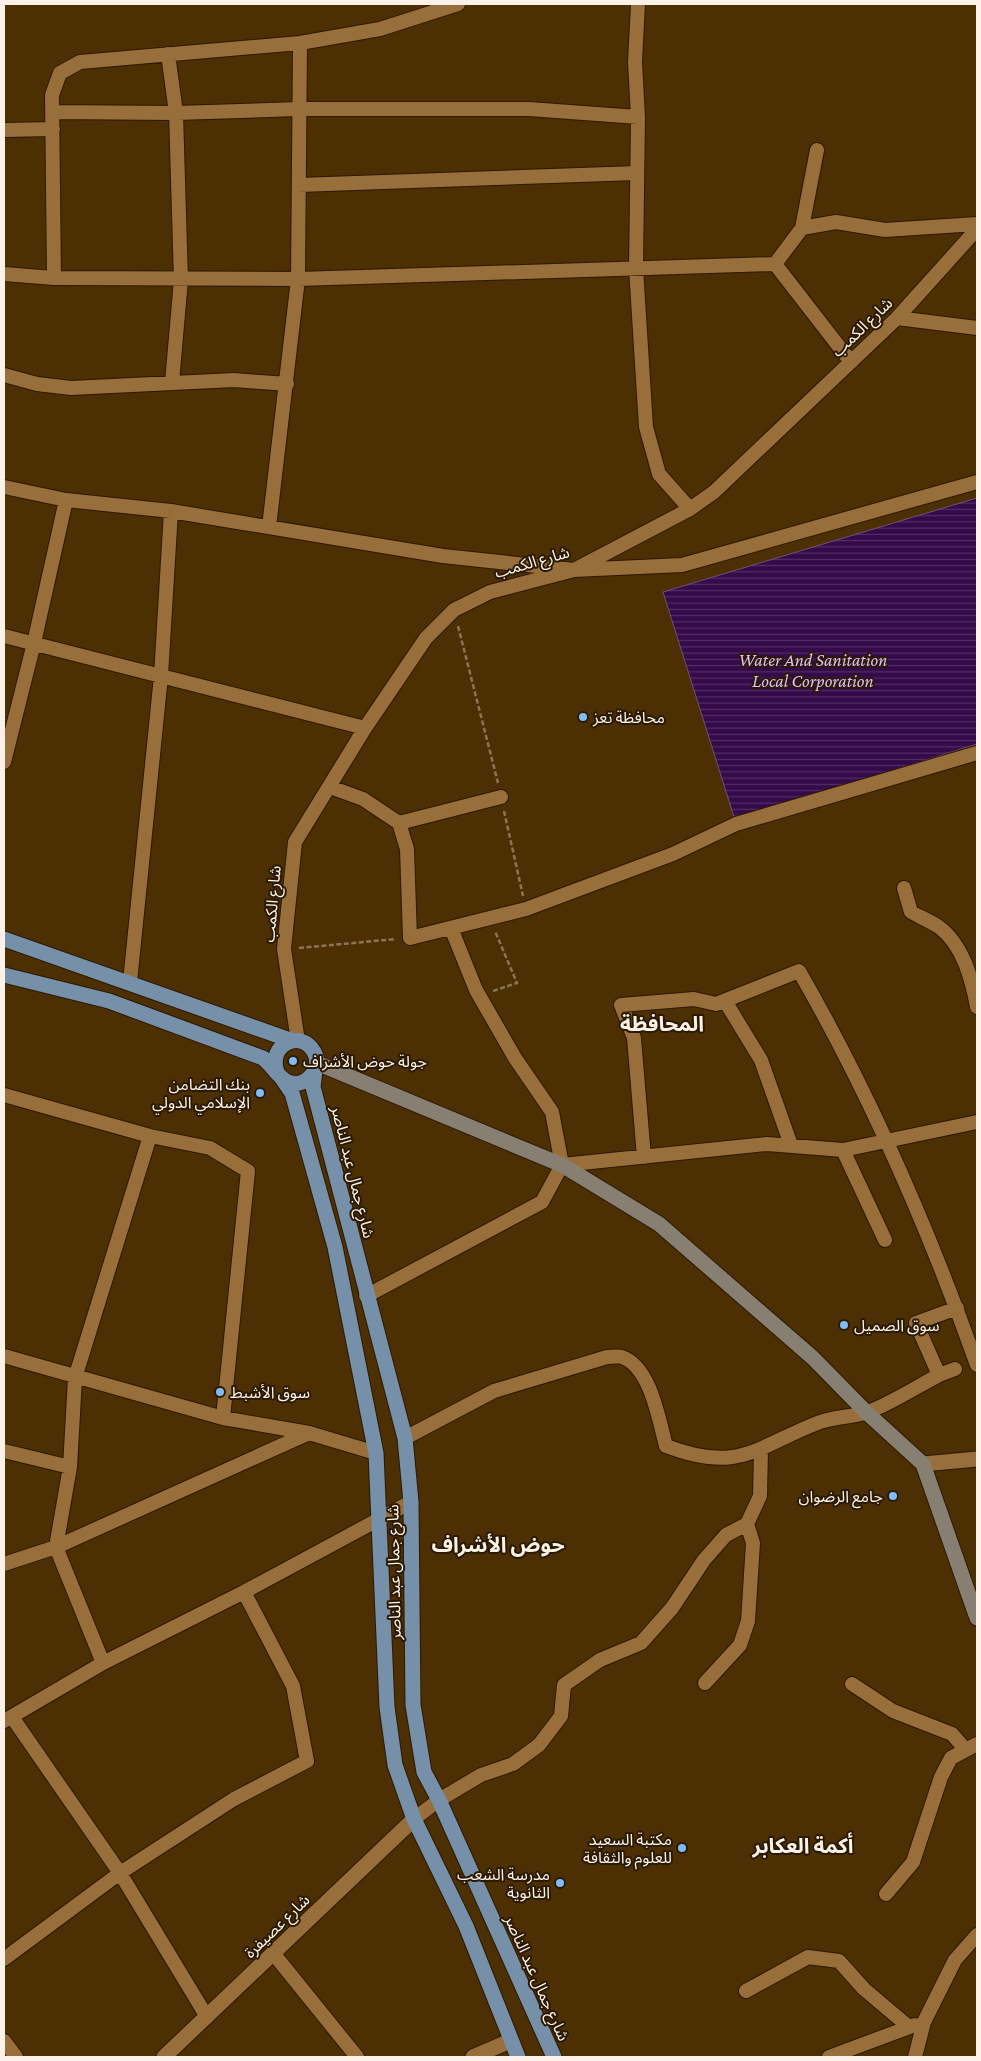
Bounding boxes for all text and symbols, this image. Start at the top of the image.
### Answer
street label: شارع الكمب [828,294,898,363]
street label: شارع الكمب [493,543,572,585]
water label: Water And Sanitation Local Corporation [739,650,887,691]
place label: محافظة تعز [592,709,665,727]
marker: محافظة تعز [577,711,589,723]
street label: شارع الكمب [260,865,288,943]
district label: المحافظة [620,1012,704,1036]
place label: جولة حوض الأشراف [303,1053,427,1071]
marker: جولة حوض الأشراف [287,1055,299,1067]
place label: بنك التضامن الإسلامي الدولي [152,1076,250,1114]
marker: بنك التضامن الإسلامي الدولي [254,1087,266,1099]
street label: شارع جمال عبد الناصر [324,1103,378,1241]
place label: سوق الصميل [854,1317,940,1335]
marker: سوق الصميل [838,1319,850,1331]
place label: سوق الأشبط [230,1384,310,1402]
marker: سوق الأشبط [214,1386,226,1398]
place label: جامع الرضوان [798,1488,883,1509]
marker: جامع الرضوان [887,1490,899,1502]
street label: شارع جمال عبد الناصر [384,1504,408,1641]
district label: حوض الأشراف [431,1533,565,1557]
place label: مكتبة السعيد للعلوم والثقافة [583,1831,672,1870]
district label: أكمة العكابر [751,1832,854,1858]
marker: مكتبة السعيد للعلوم والثقافة [676,1842,688,1854]
place label: مدرسة الشعب الثانوية [457,1866,550,1902]
marker: مدرسة الشعب الثانوية [554,1877,566,1889]
street label: شارع عصيفرة [241,1891,316,1964]
street label: شارع جمال عبد الناصر [498,1912,572,2045]

